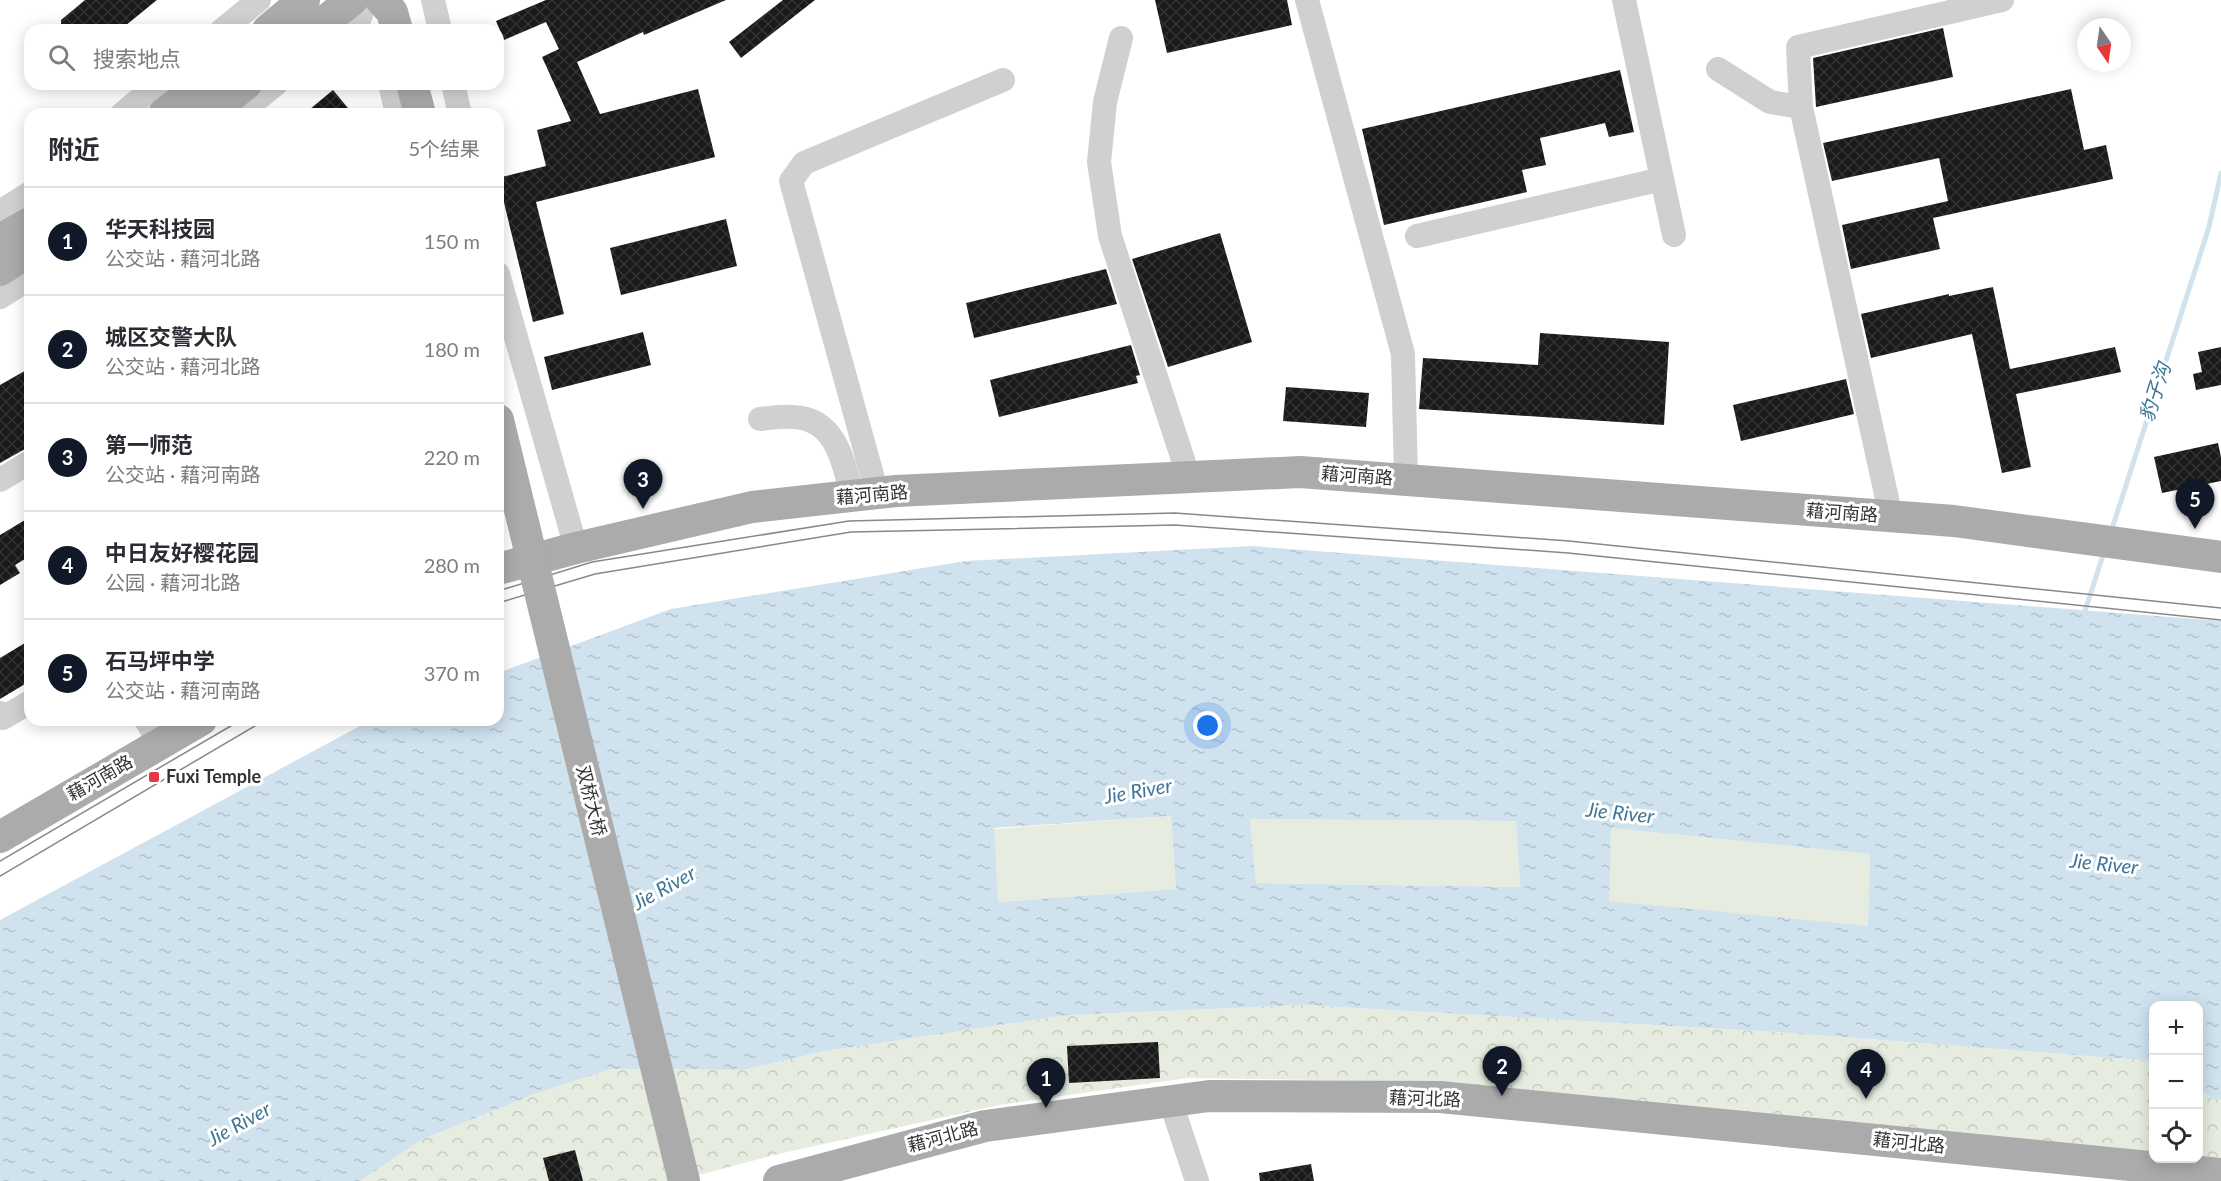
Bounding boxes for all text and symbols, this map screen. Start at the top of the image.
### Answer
north arrow [2077,18,2131,72]
search box [24,24,504,90]
icon: search [45,41,78,74]
text: 搜索地点 [93,45,181,72]
text: 附近 [48,133,100,165]
text: 5个结果 [408,136,480,160]
text: 华天科技园 [105,215,215,242]
text: 1 [62,229,73,253]
text: 150 m [424,229,480,253]
text: 公交站 · 藉河北路 [105,246,260,270]
text: 城区交警大队 [105,323,237,350]
text: 2 [62,337,73,361]
text: 180 m [424,337,480,361]
text: 公交站 · 藉河北路 [105,354,260,378]
water label: 豹子沟 [2133,358,2175,424]
text: 第一师范 [105,431,193,458]
text: 3 [62,445,73,469]
text: 220 m [424,445,480,469]
pin: 3 [624,460,662,509]
text: 公交站 · 藉河南路 [105,462,260,486]
street label: 藉河南路 [1320,462,1394,488]
street label: 藉河南路 [835,480,909,508]
pin: 5 [2176,480,2214,529]
street label: 藉河南路 [1805,499,1879,525]
text: 中日友好樱花园 [105,539,259,566]
text: 4 [62,553,73,577]
text: 280 m [424,553,480,577]
text: 公园 · 藉河北路 [105,570,240,594]
text: 石马坪中学 [105,647,215,674]
text: 5 [62,661,73,685]
text: 370 m [424,661,480,685]
text: 公交站 · 藉河南路 [105,678,260,702]
your location [1193,711,1222,740]
street label: 藉河南路 [63,750,136,805]
street label: 双桥大桥 [573,763,611,838]
place label: Fuxi Temple [166,765,262,787]
marker: Fuxi Temple [147,770,161,784]
water label: Jie River [1101,772,1175,808]
water label: Jie River [1584,796,1657,828]
water label: Jie River [2068,847,2141,879]
water label: Jie River [627,859,700,915]
map controls [2149,1001,2203,1163]
button: + [2149,1001,2203,1055]
pin: 2 [1482,1046,1522,1096]
pin: 4 [1846,1050,1886,1099]
button: − [2149,1055,2203,1109]
pin: 1 [1026,1058,1066,1108]
street label: 藉河北路 [1389,1086,1461,1110]
water label: Jie River [202,1095,275,1151]
button: locate [2149,1109,2203,1163]
street label: 藉河北路 [905,1116,980,1156]
street label: 藉河北路 [1872,1127,1946,1157]

